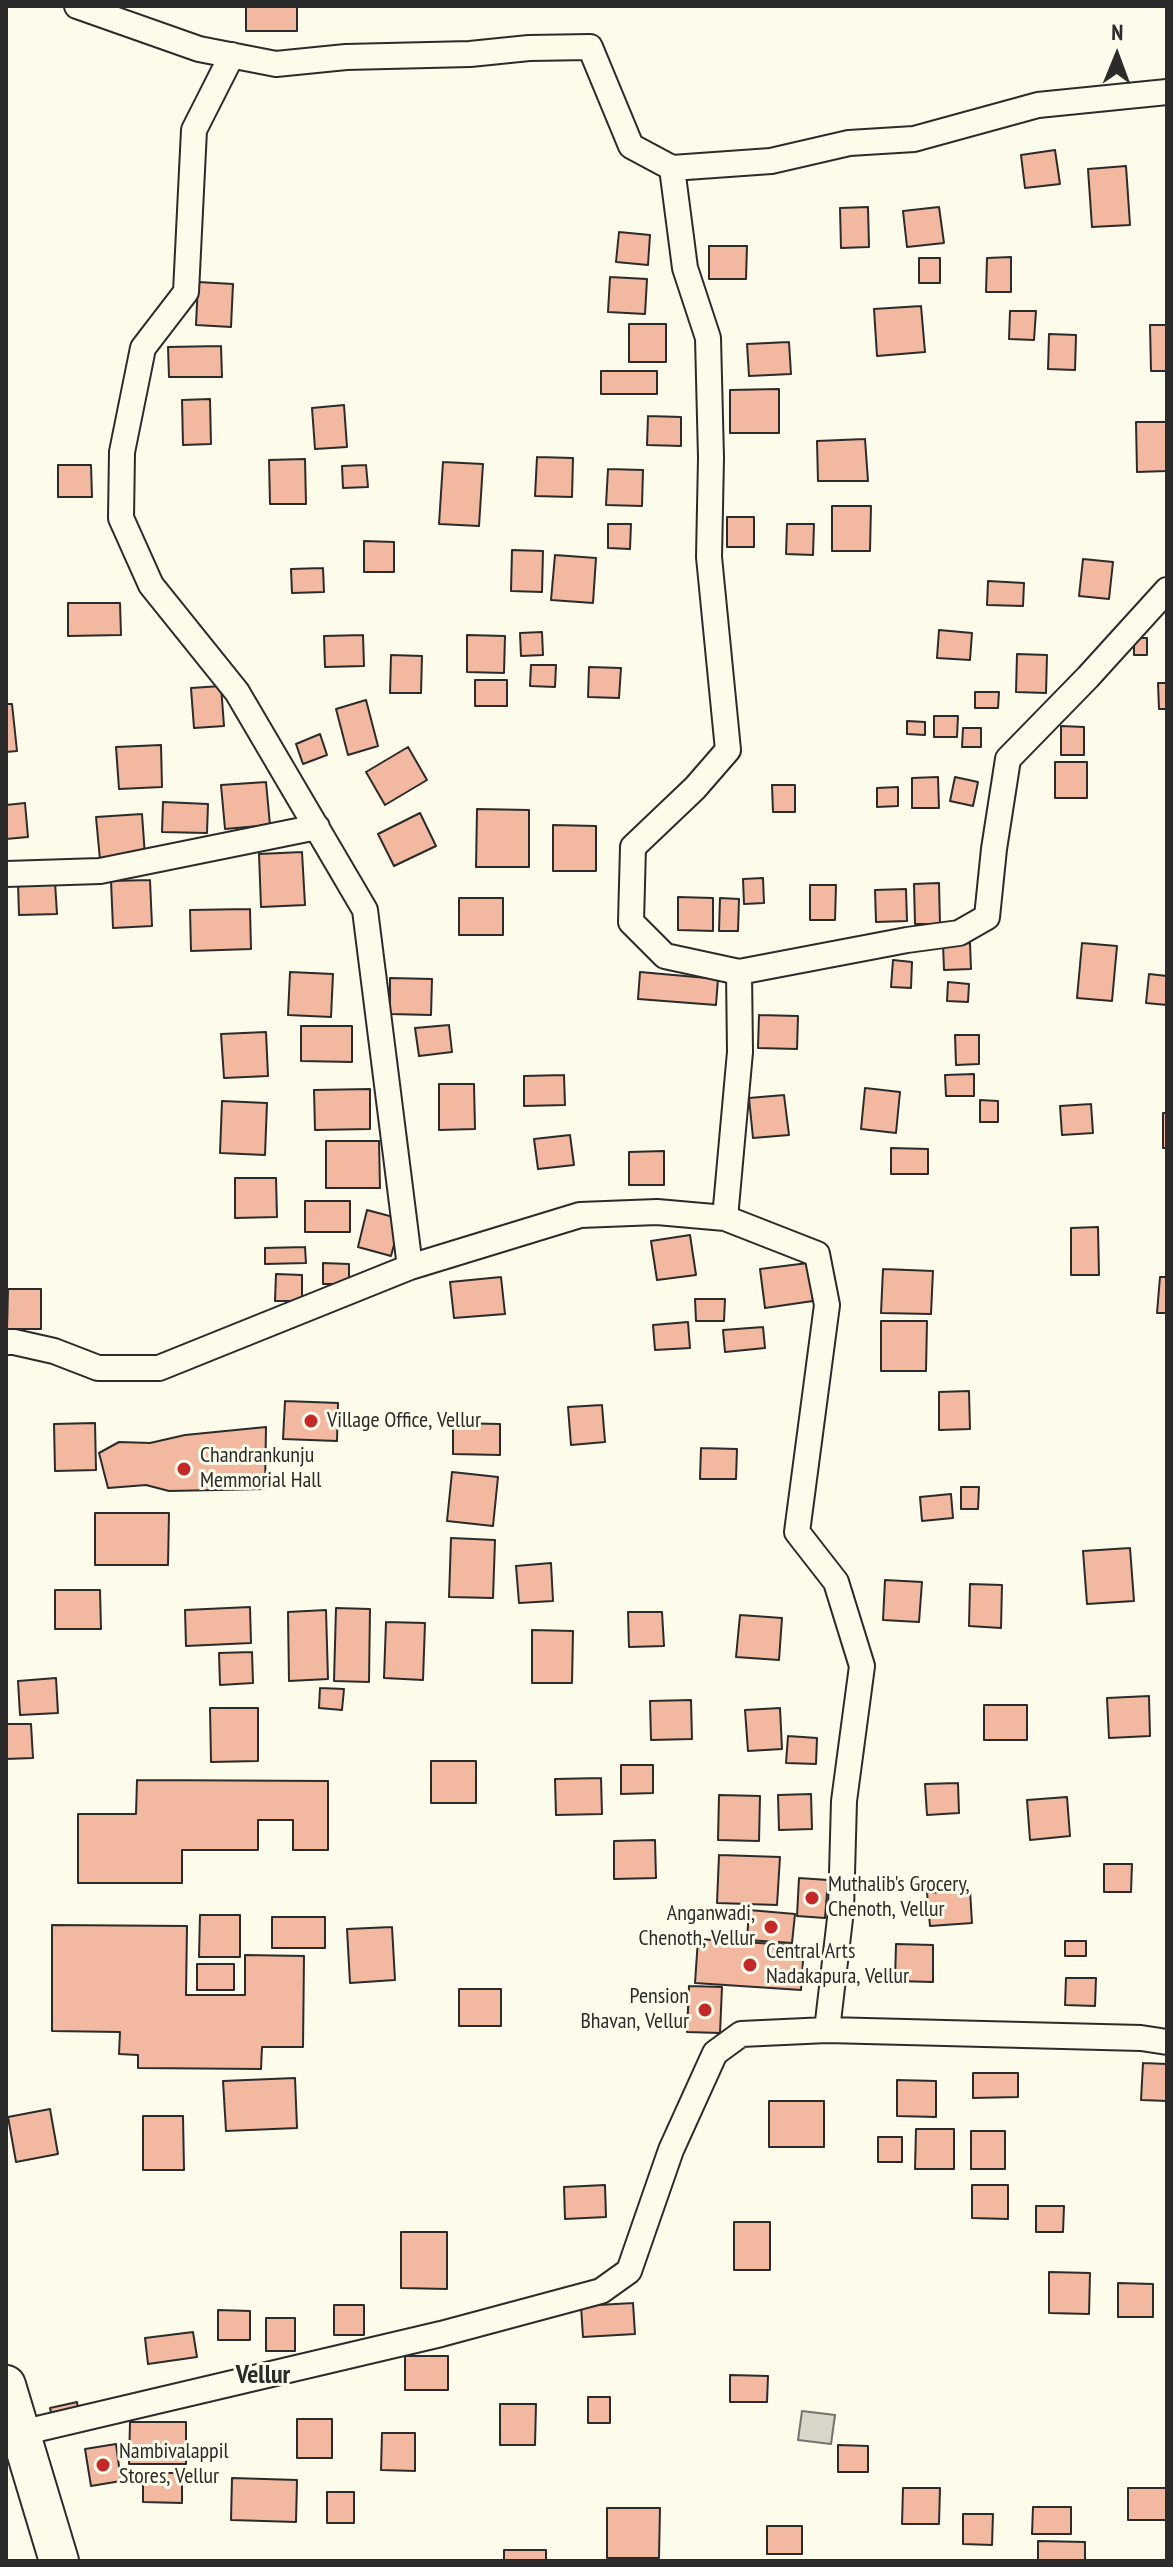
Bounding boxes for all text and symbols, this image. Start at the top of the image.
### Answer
north arrow [1077,16,1157,96]
text: N [1111,18,1124,46]
place label: Village Office, Vellur [327,1408,481,1434]
marker: Village Office, Vellur [302,1412,320,1430]
place label: Chandrankunju Memmorial Hall [200,1443,321,1494]
marker: Chandrankunju Memmorial Hall [175,1460,193,1478]
place label: Muthalib's Grocery, Chenoth, Vellur [828,1872,969,1924]
marker: Muthalib's Grocery, Chenoth, Vellur [803,1889,821,1907]
place label: Anganwadi, Chenoth, Vellur [638,1901,755,1952]
marker: Anganwadi, Chenoth, Vellur [762,1918,780,1936]
place label: Central Arts Nadakapura, Vellur [766,1939,909,1990]
marker: Central Arts Nadakapura, Vellur [741,1956,759,1974]
place label: Pension Bhavan, Vellur [580,1984,689,2036]
marker: Pension Bhavan, Vellur [696,2001,714,2019]
district label: Vellur [236,2360,290,2392]
place label: Nambivalappil Stores, Vellur [119,2439,229,2490]
marker: Nambivalappil Stores, Vellur [94,2456,112,2474]

